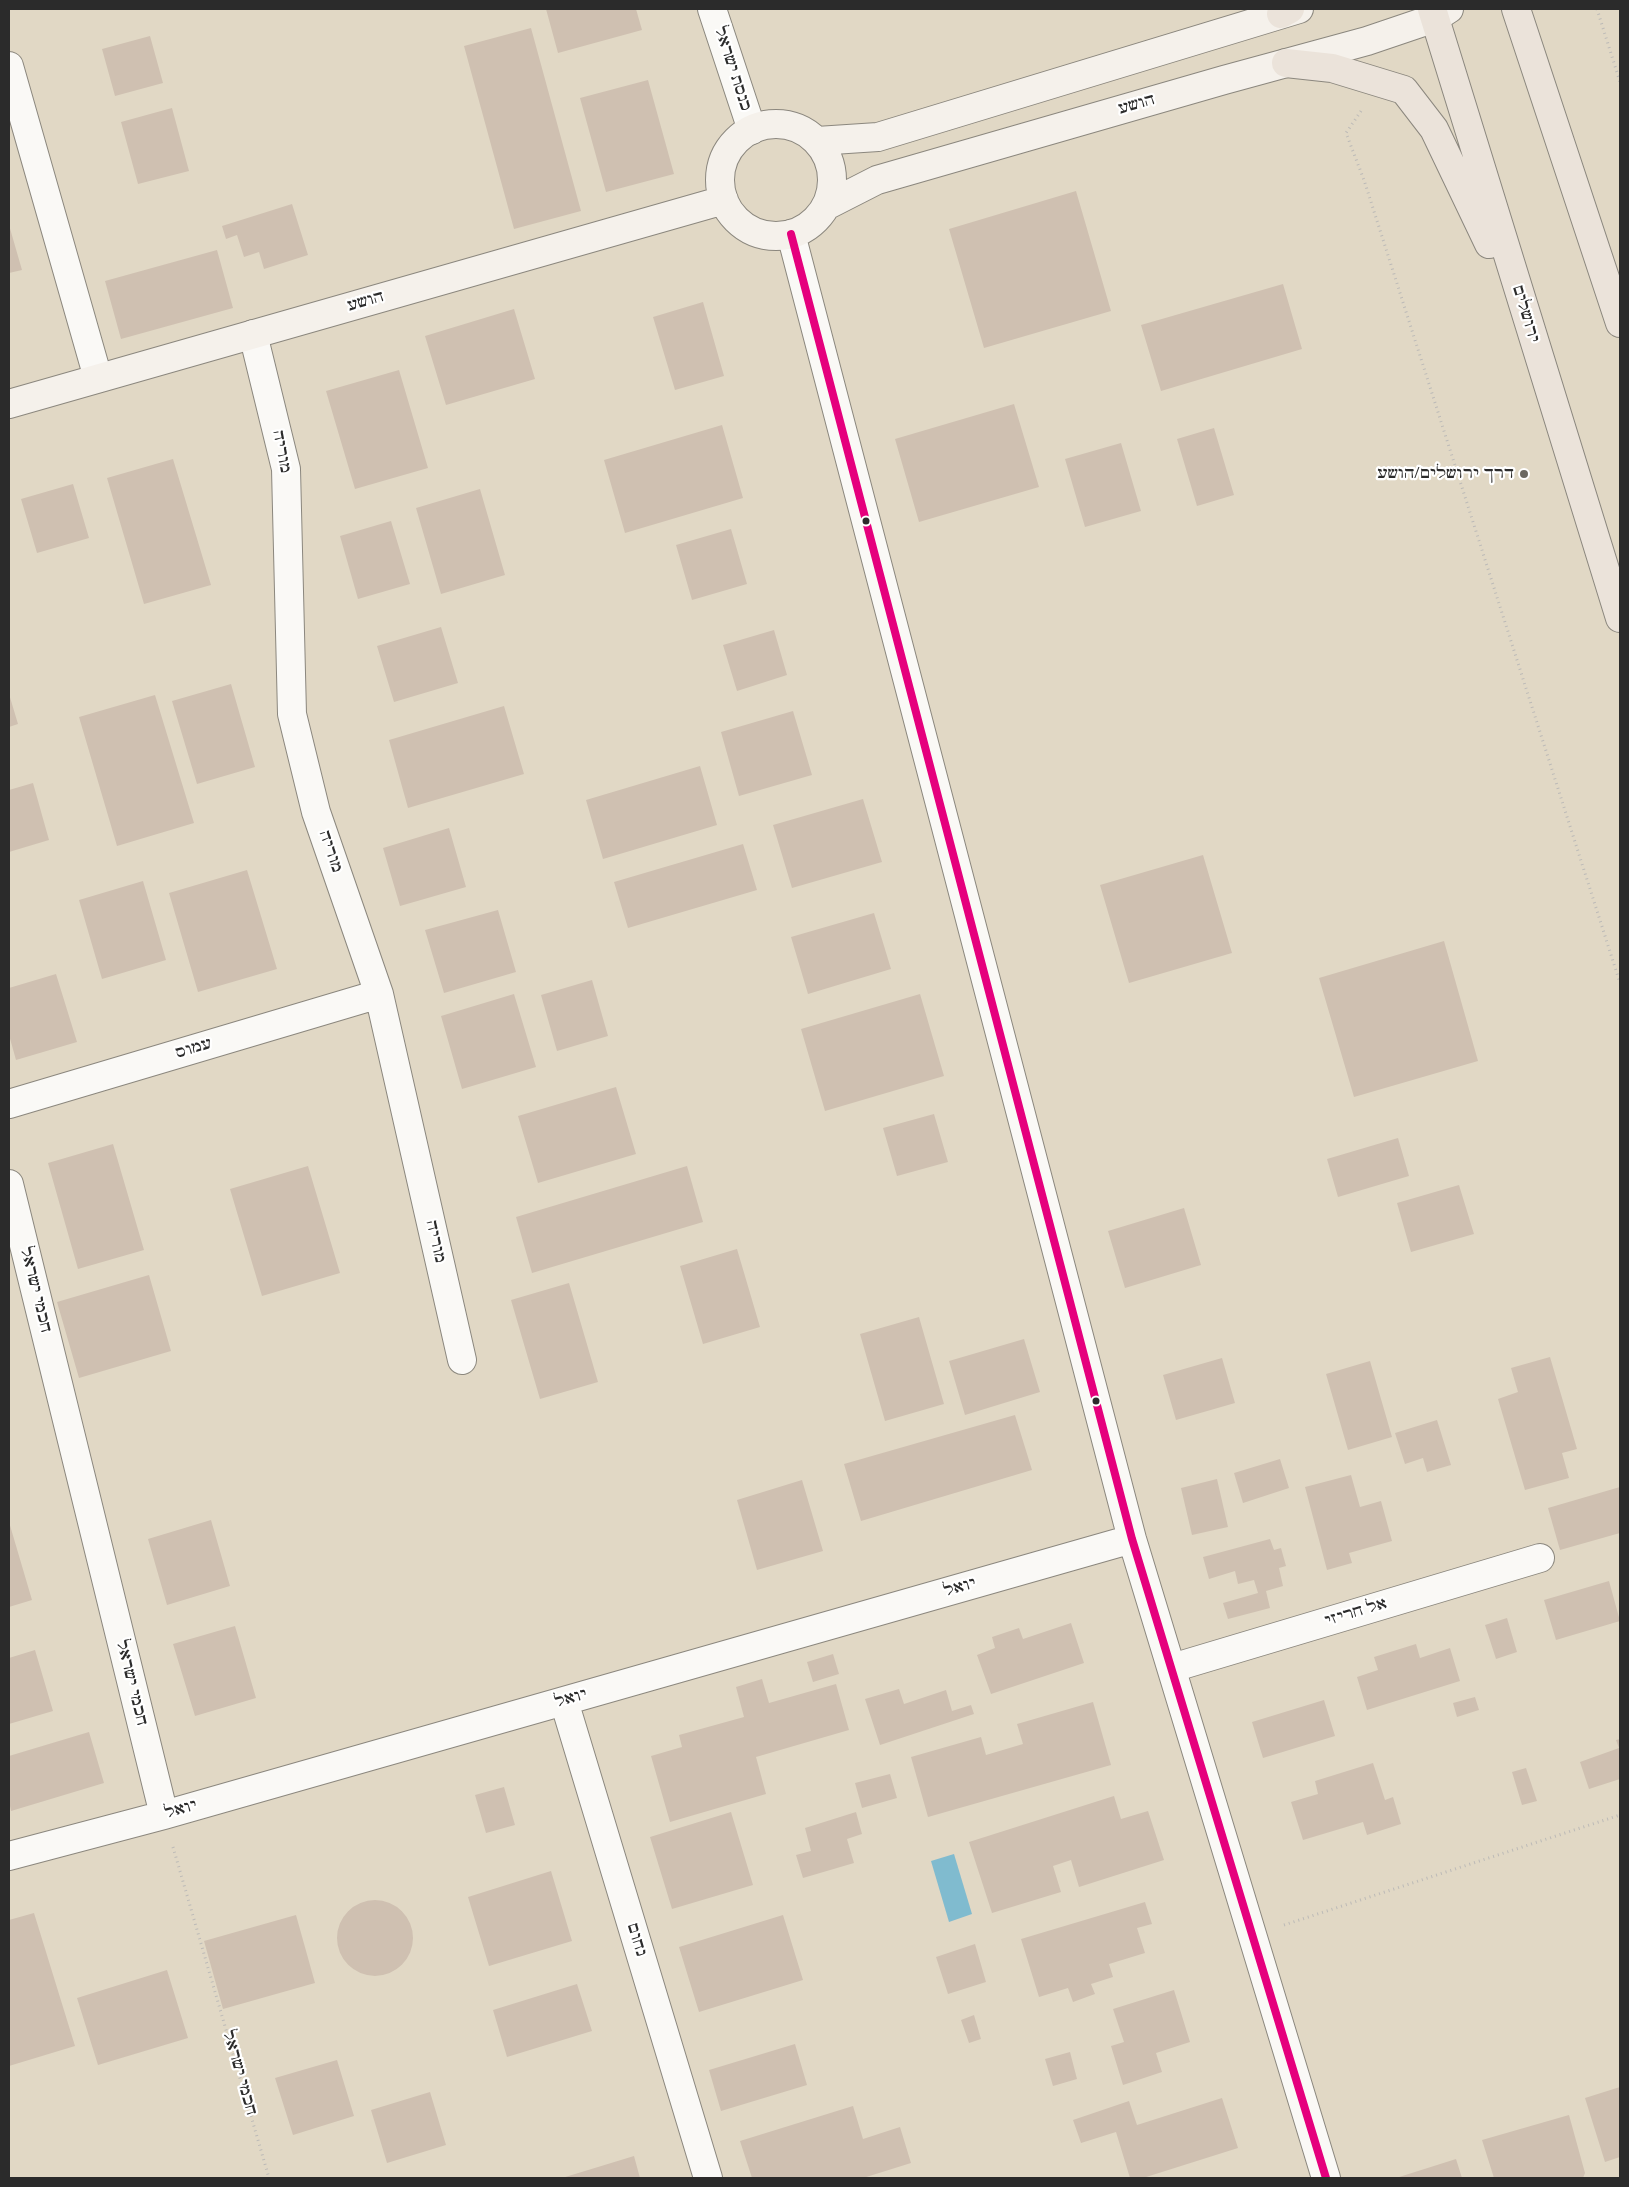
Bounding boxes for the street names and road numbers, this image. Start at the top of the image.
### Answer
street label: כנסת ישראל [709,24,755,114]
street label: הושע [1117,91,1157,119]
street label: ירושלים [1507,283,1543,345]
street label: הושע [346,288,386,316]
street label: מוריה [267,429,295,475]
street label: מוריה [314,828,346,876]
street label: עמוס [174,1034,214,1064]
street label: מוריה [421,1219,449,1265]
street label: חכמי ישראל [15,1245,55,1335]
street label: יואל [941,1574,979,1602]
street label: אל חריזי [1323,1594,1389,1632]
street label: חכמי ישראל [111,1638,151,1728]
street label: יואל [552,1685,590,1713]
street label: יואל [162,1796,200,1824]
street label: נחום [622,1921,650,1959]
street label: חכמי ישראל [218,2028,260,2118]

